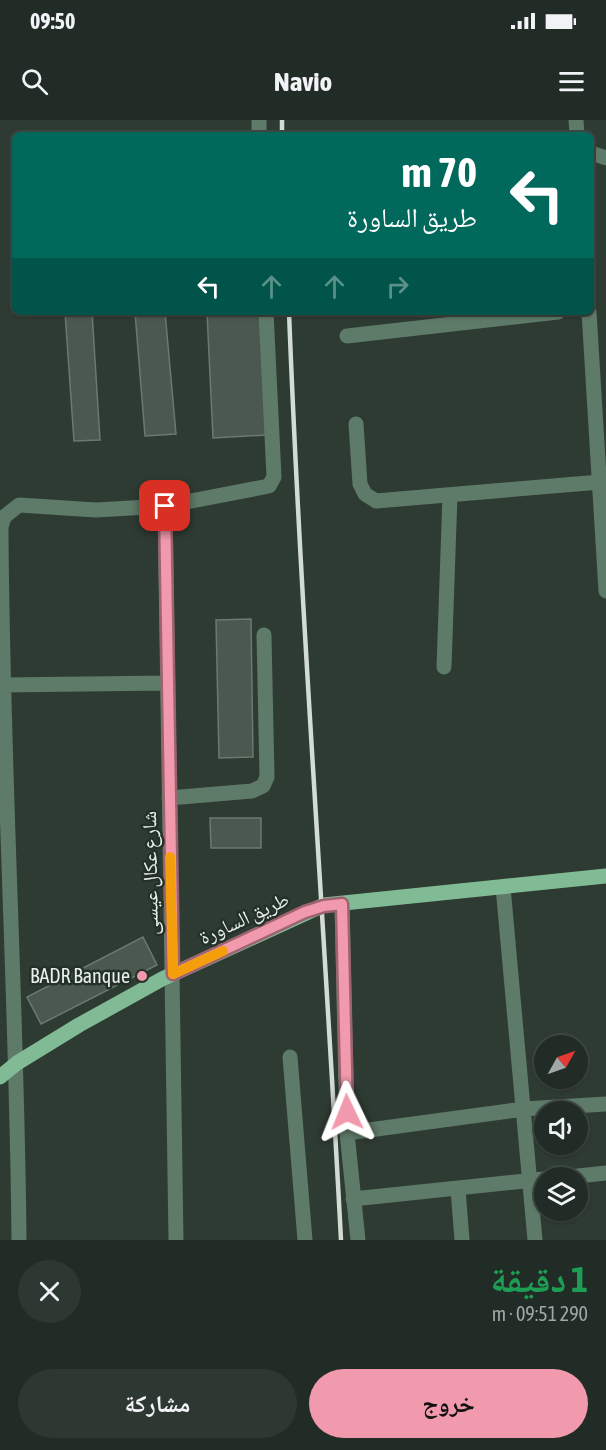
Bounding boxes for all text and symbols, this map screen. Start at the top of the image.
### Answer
text: 09:50 [30,8,75,34]
icon: search [18,65,51,98]
icon: menu [555,65,588,98]
text: Navio [274,66,332,97]
text: 70 m [402,148,477,196]
icon: left [498,156,576,234]
text: طريق الساورة [347,202,477,233]
icon: left [192,270,225,303]
icon: ahead [255,270,288,303]
icon: ahead [318,270,351,303]
icon: right [381,270,414,303]
pin [139,480,190,531]
icon: arrive [148,489,181,522]
street label: شارع عكال عيسى [137,811,164,935]
street label: طريق الساورة [195,887,293,949]
place label: BADR Banque [30,964,130,987]
marker: BADR Banque [135,969,149,983]
north arrow [534,1035,588,1089]
map controls [534,1035,588,1221]
position arrow [315,1080,379,1144]
button: sound [534,1101,588,1155]
button: layers [534,1167,588,1221]
text: 1 دقيقة [491,1258,588,1300]
button: close [18,1260,81,1323]
text: 290 m · 09:51 [492,1302,588,1325]
button: مشاركة [18,1369,297,1438]
button: خروج [309,1369,588,1438]

